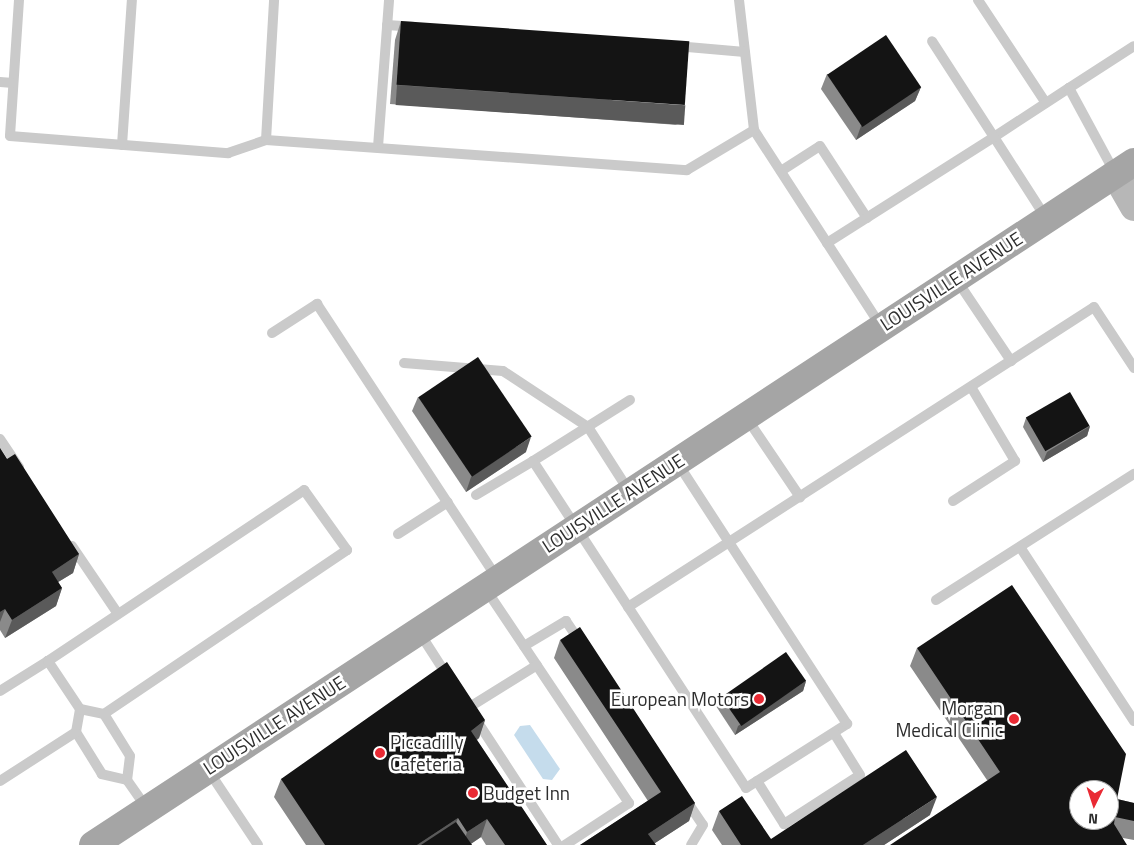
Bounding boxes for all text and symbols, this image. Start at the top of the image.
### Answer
street label: LOUISVILLE AVENUE [876,227,1026,335]
street label: LOUISVILLE AVENUE [538,449,688,557]
street label: LOUISVILLE AVENUE [199,671,349,779]
place label: European Motors [611,688,749,710]
marker: European Motors [753,693,765,705]
place label: Morgan Medical Clinic [895,697,1003,741]
marker: Morgan Medical Clinic [1007,712,1021,726]
place label: Piccadilly Cafeteria [390,731,464,775]
marker: Piccadilly Cafeteria [374,747,386,759]
north arrow [1069,780,1119,830]
place label: Budget Inn [483,782,570,804]
marker: Budget Inn [467,787,479,799]
text: N [1087,809,1099,830]

